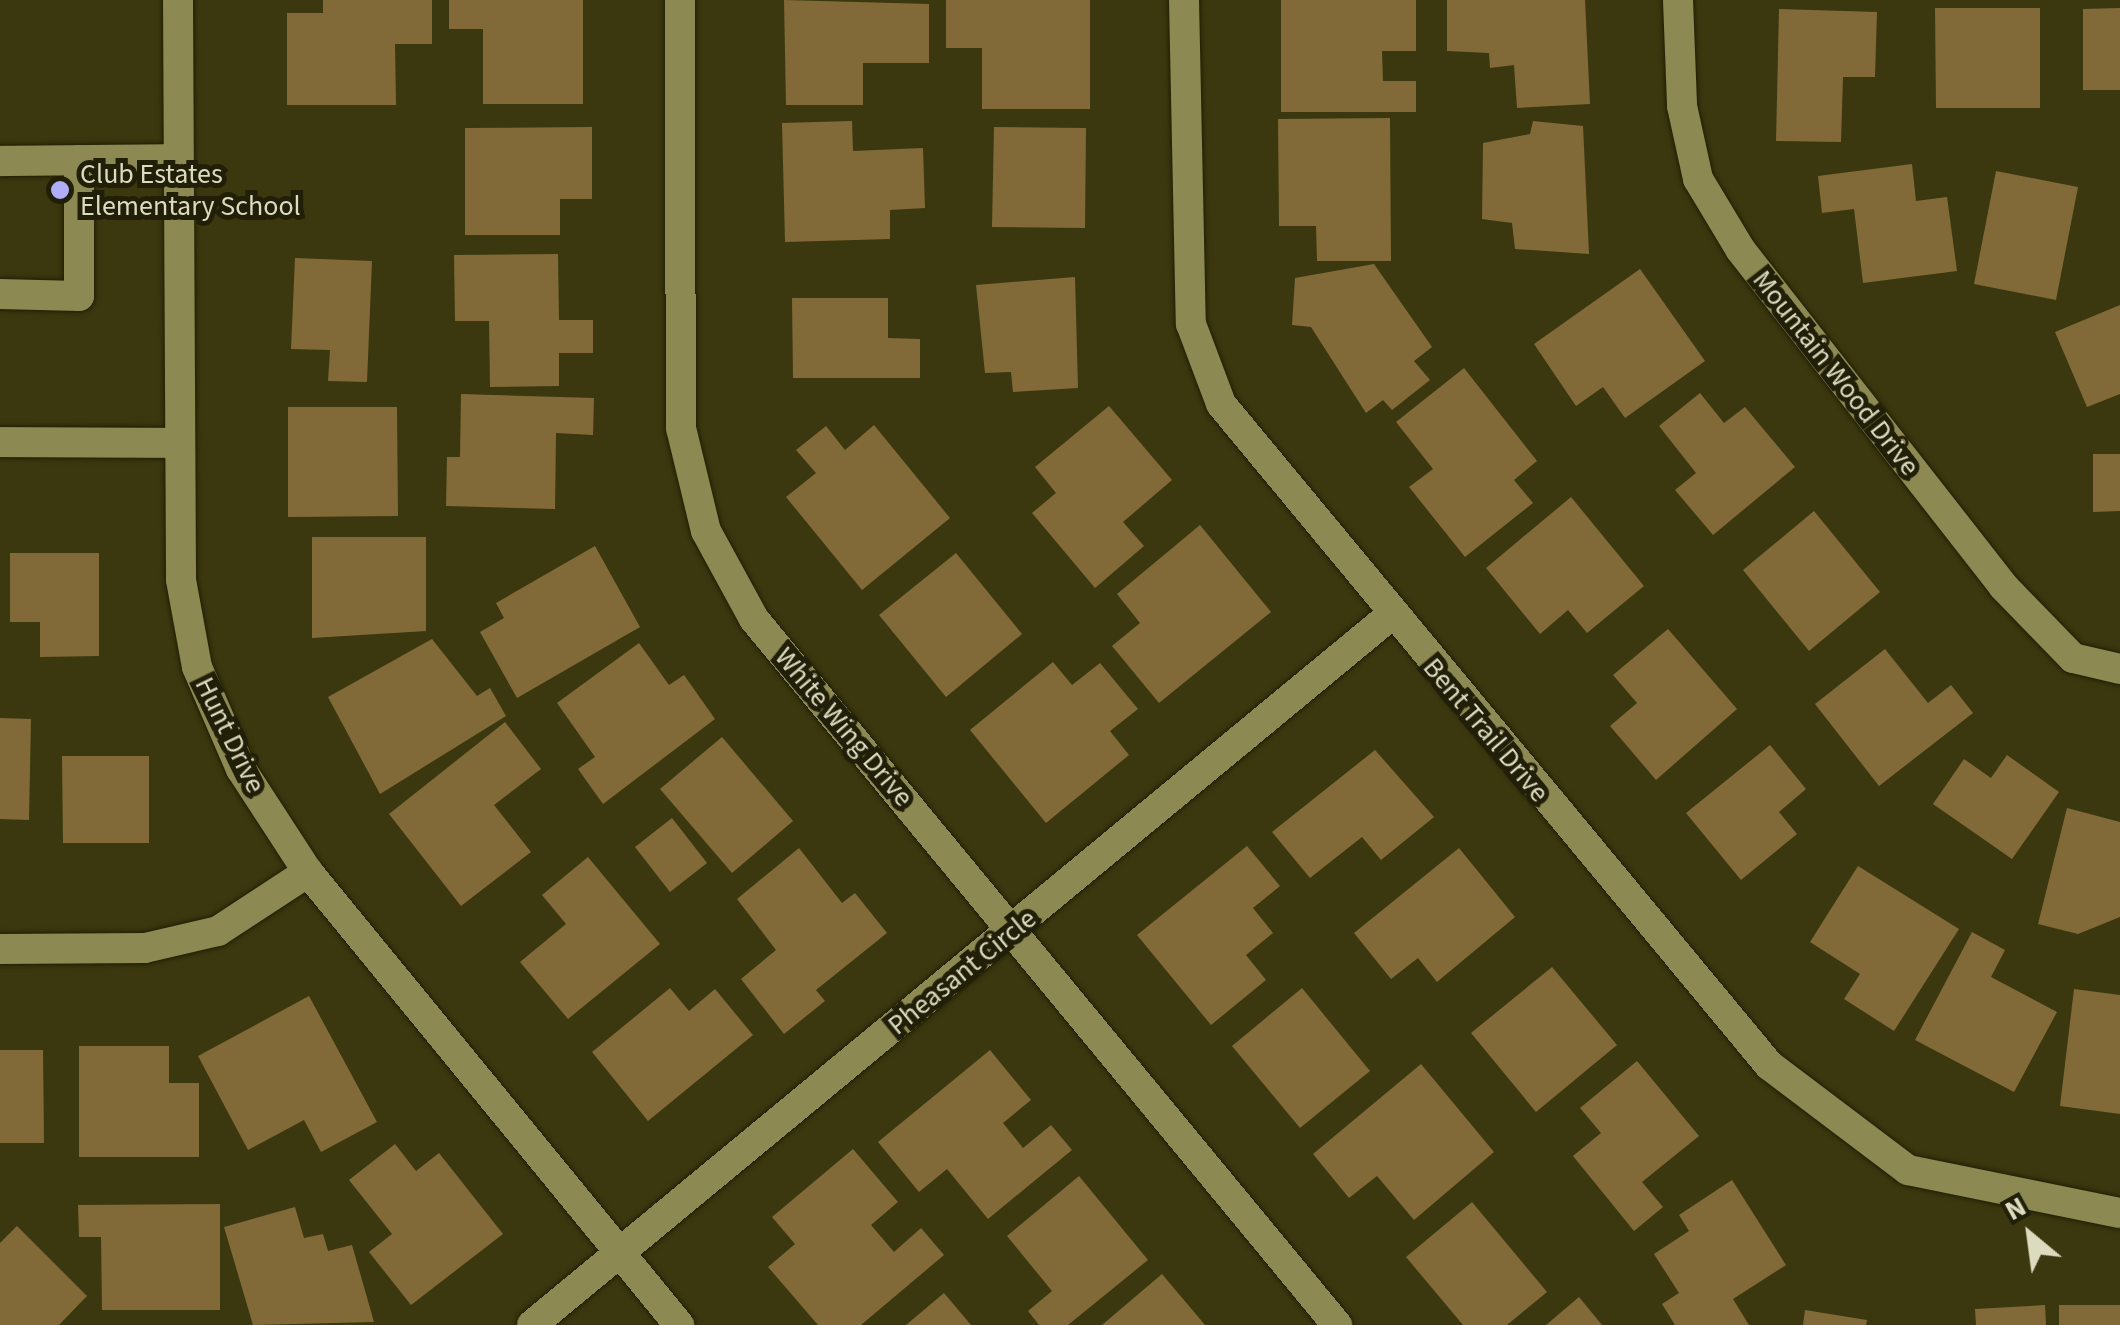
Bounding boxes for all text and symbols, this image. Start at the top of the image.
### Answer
place label: Club Estates Elementary School [80,157,301,223]
marker: Club Estates Elementary School [49,179,71,201]
street label: Mountain Wood Drive [1745,264,1927,482]
street label: White Wing Drive [768,641,920,813]
street label: Bent Trail Drive [1416,651,1556,809]
street label: Hunt Drive [188,672,272,798]
street label: Pheasant Circle [881,902,1043,1042]
north arrow [1980,1185,2080,1285]
text: N [1998,1187,2033,1231]

